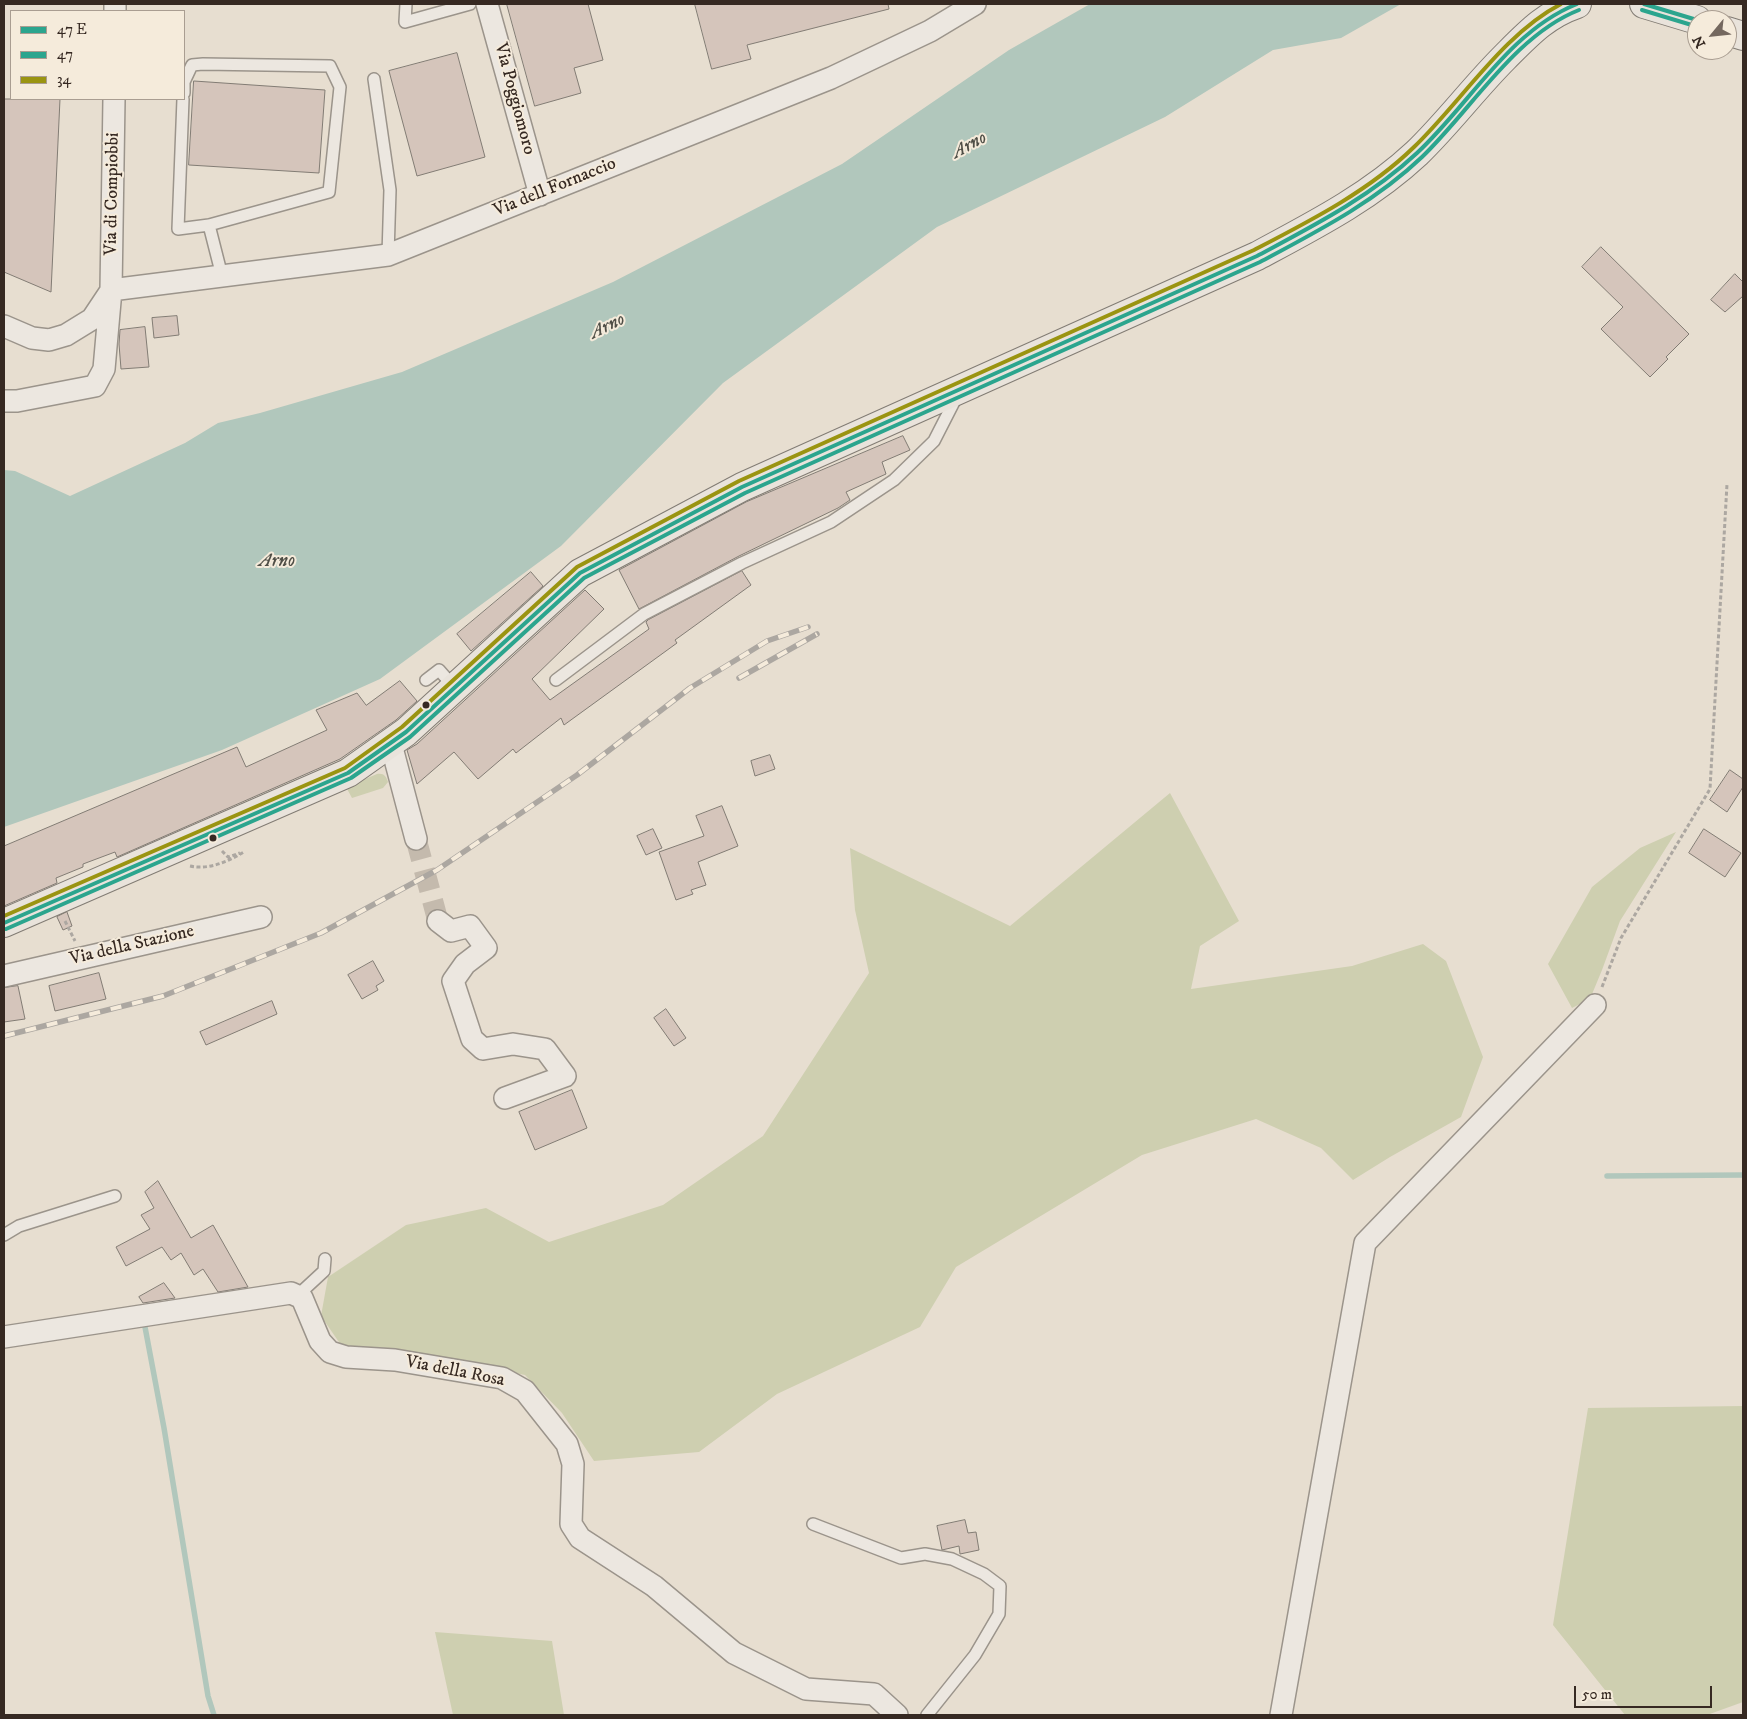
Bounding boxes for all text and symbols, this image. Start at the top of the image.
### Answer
legend [10,10,185,100]
north arrow [1687,10,1737,60]
text: 47 E [57,20,87,39]
text: N [1689,32,1710,51]
street label: Via Poggiomoro [489,41,539,157]
text: 47 [57,45,73,64]
text: 34 [57,70,71,89]
water label: Arno [949,127,991,165]
street label: Via di Compiobbi [101,132,125,256]
street label: Via dell Fornaccio [491,154,619,222]
water label: Arno [587,309,629,345]
water label: Arno [259,551,295,573]
unlabelled marker [421,700,431,710]
unlabelled marker [208,833,218,843]
street label: Via della Stazione [68,921,196,971]
street label: Via della Rosa [404,1352,506,1392]
scale bar [1577,1676,1714,1708]
text: 50 m [1582,1685,1612,1704]

